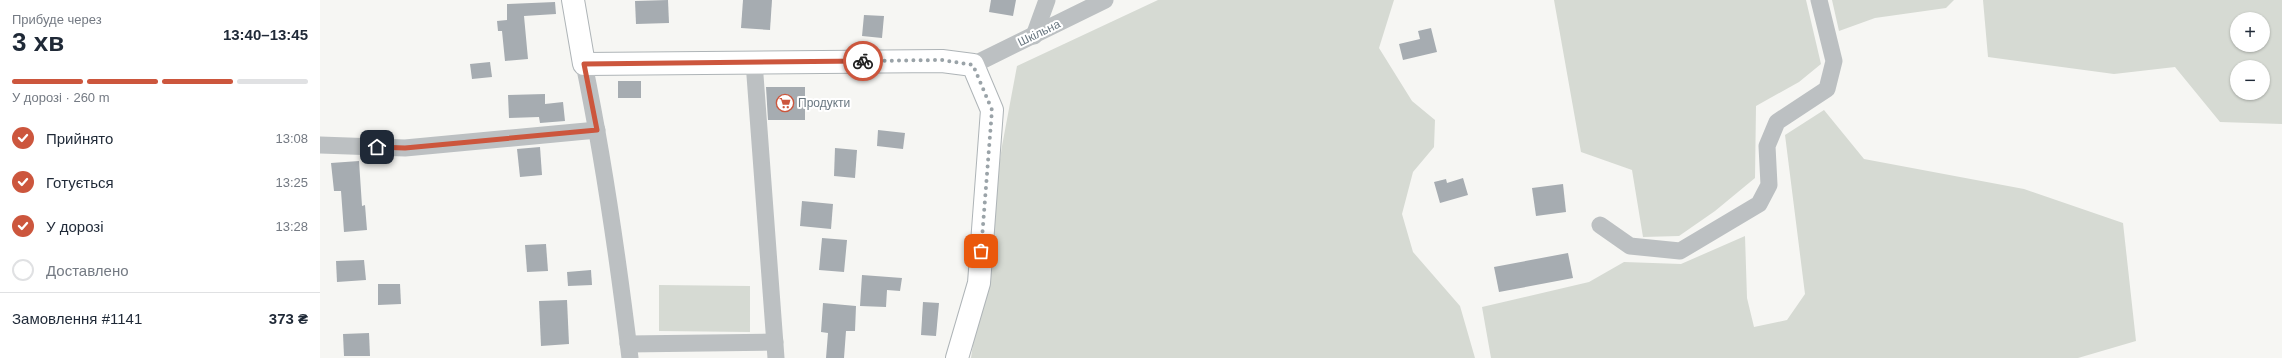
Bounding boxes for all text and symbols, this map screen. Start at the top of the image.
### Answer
text: Прибуде через [12,12,102,27]
map controls [2230,12,2270,100]
button: + [2230,12,2270,52]
street label: Шкільна [1015,17,1063,49]
text: 13:40–13:45 [223,26,308,43]
text: 3 хв [12,27,64,57]
courier [843,41,883,81]
icon: bike [852,50,874,72]
button: − [2230,60,2270,100]
text: У дорозі · 260 m [12,90,110,105]
supermarket icon: Продукти [775,93,795,113]
place label: Продукти [798,96,850,110]
icon: check [12,127,34,149]
text: Прийнято [46,130,113,147]
pin [360,130,394,164]
text: 13:08 [275,131,308,146]
icon: home [366,136,388,158]
icon: check [12,171,34,193]
text: Готується [46,174,114,191]
text: 13:25 [275,175,308,190]
icon: check [12,215,34,237]
text: У дорозі [46,218,104,235]
text: 13:28 [275,219,308,234]
pin [964,234,998,268]
icon: bag [970,240,992,262]
text: Доставлено [46,262,129,279]
text: Замовлення #1141 [12,310,142,327]
text: 373 ₴ [269,310,308,327]

